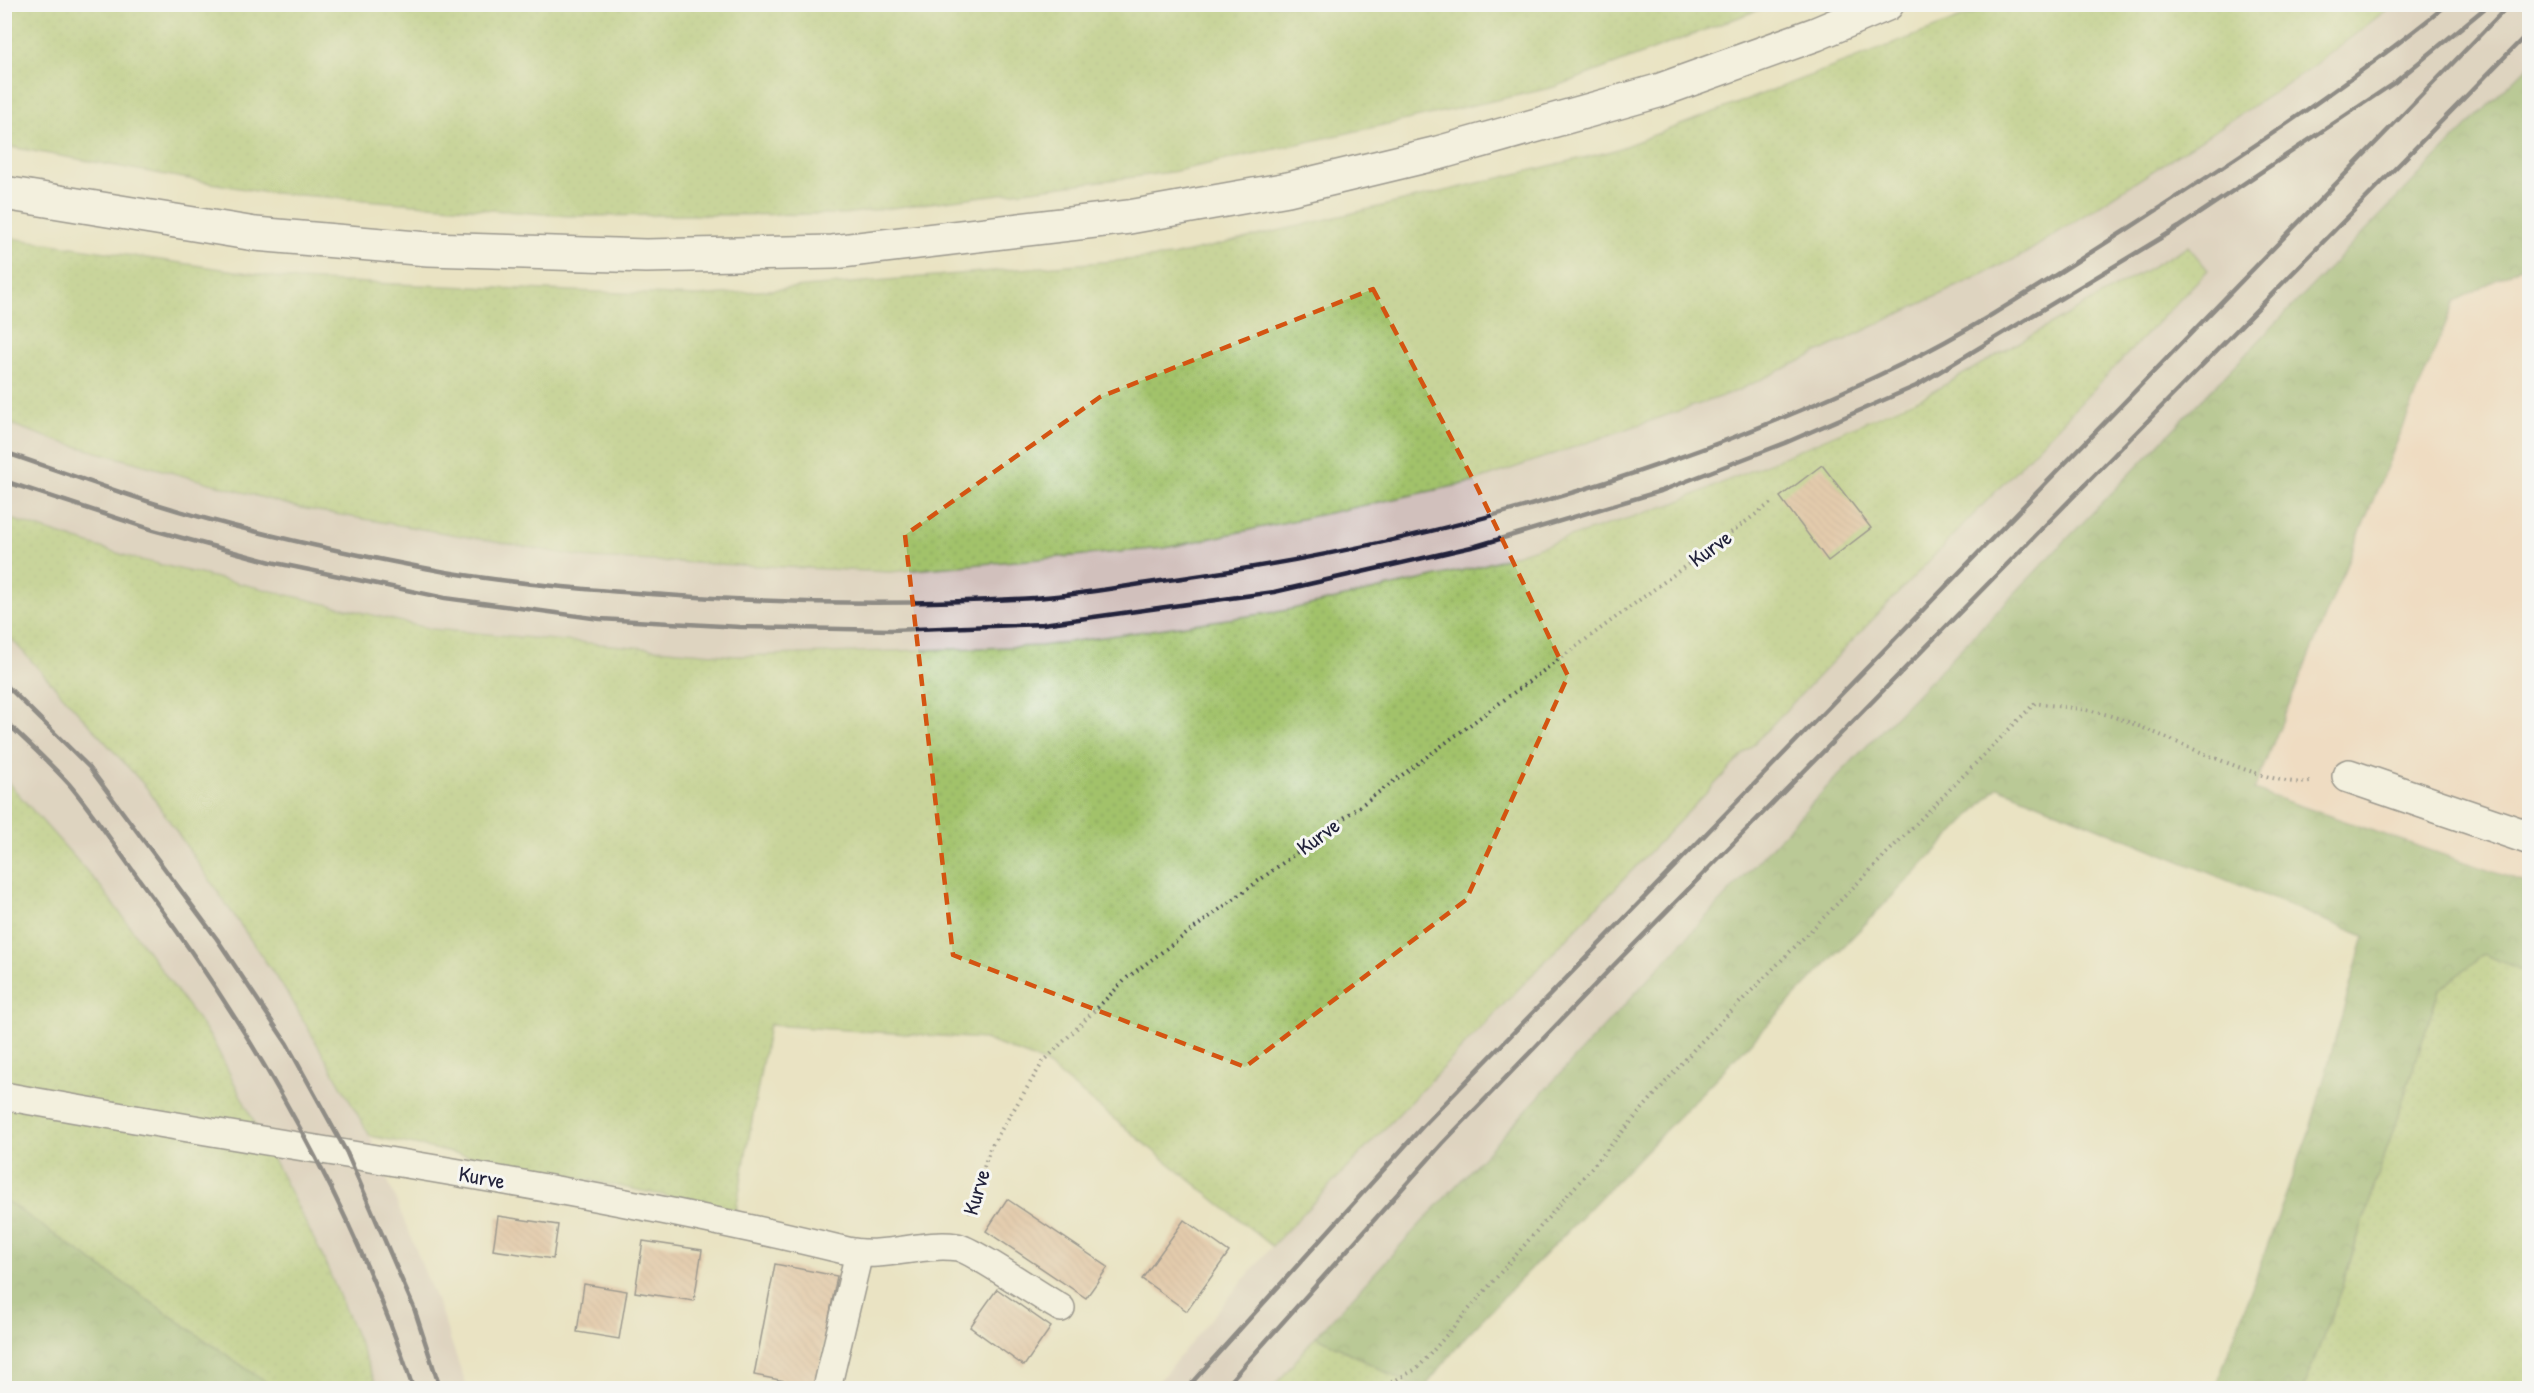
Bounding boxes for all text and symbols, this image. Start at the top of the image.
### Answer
street label: Kurve [1682,522,1738,574]
street label: Kurve [1290,810,1346,862]
street label: Kurve [457,1158,508,1196]
street label: Kurve [955,1165,997,1219]

